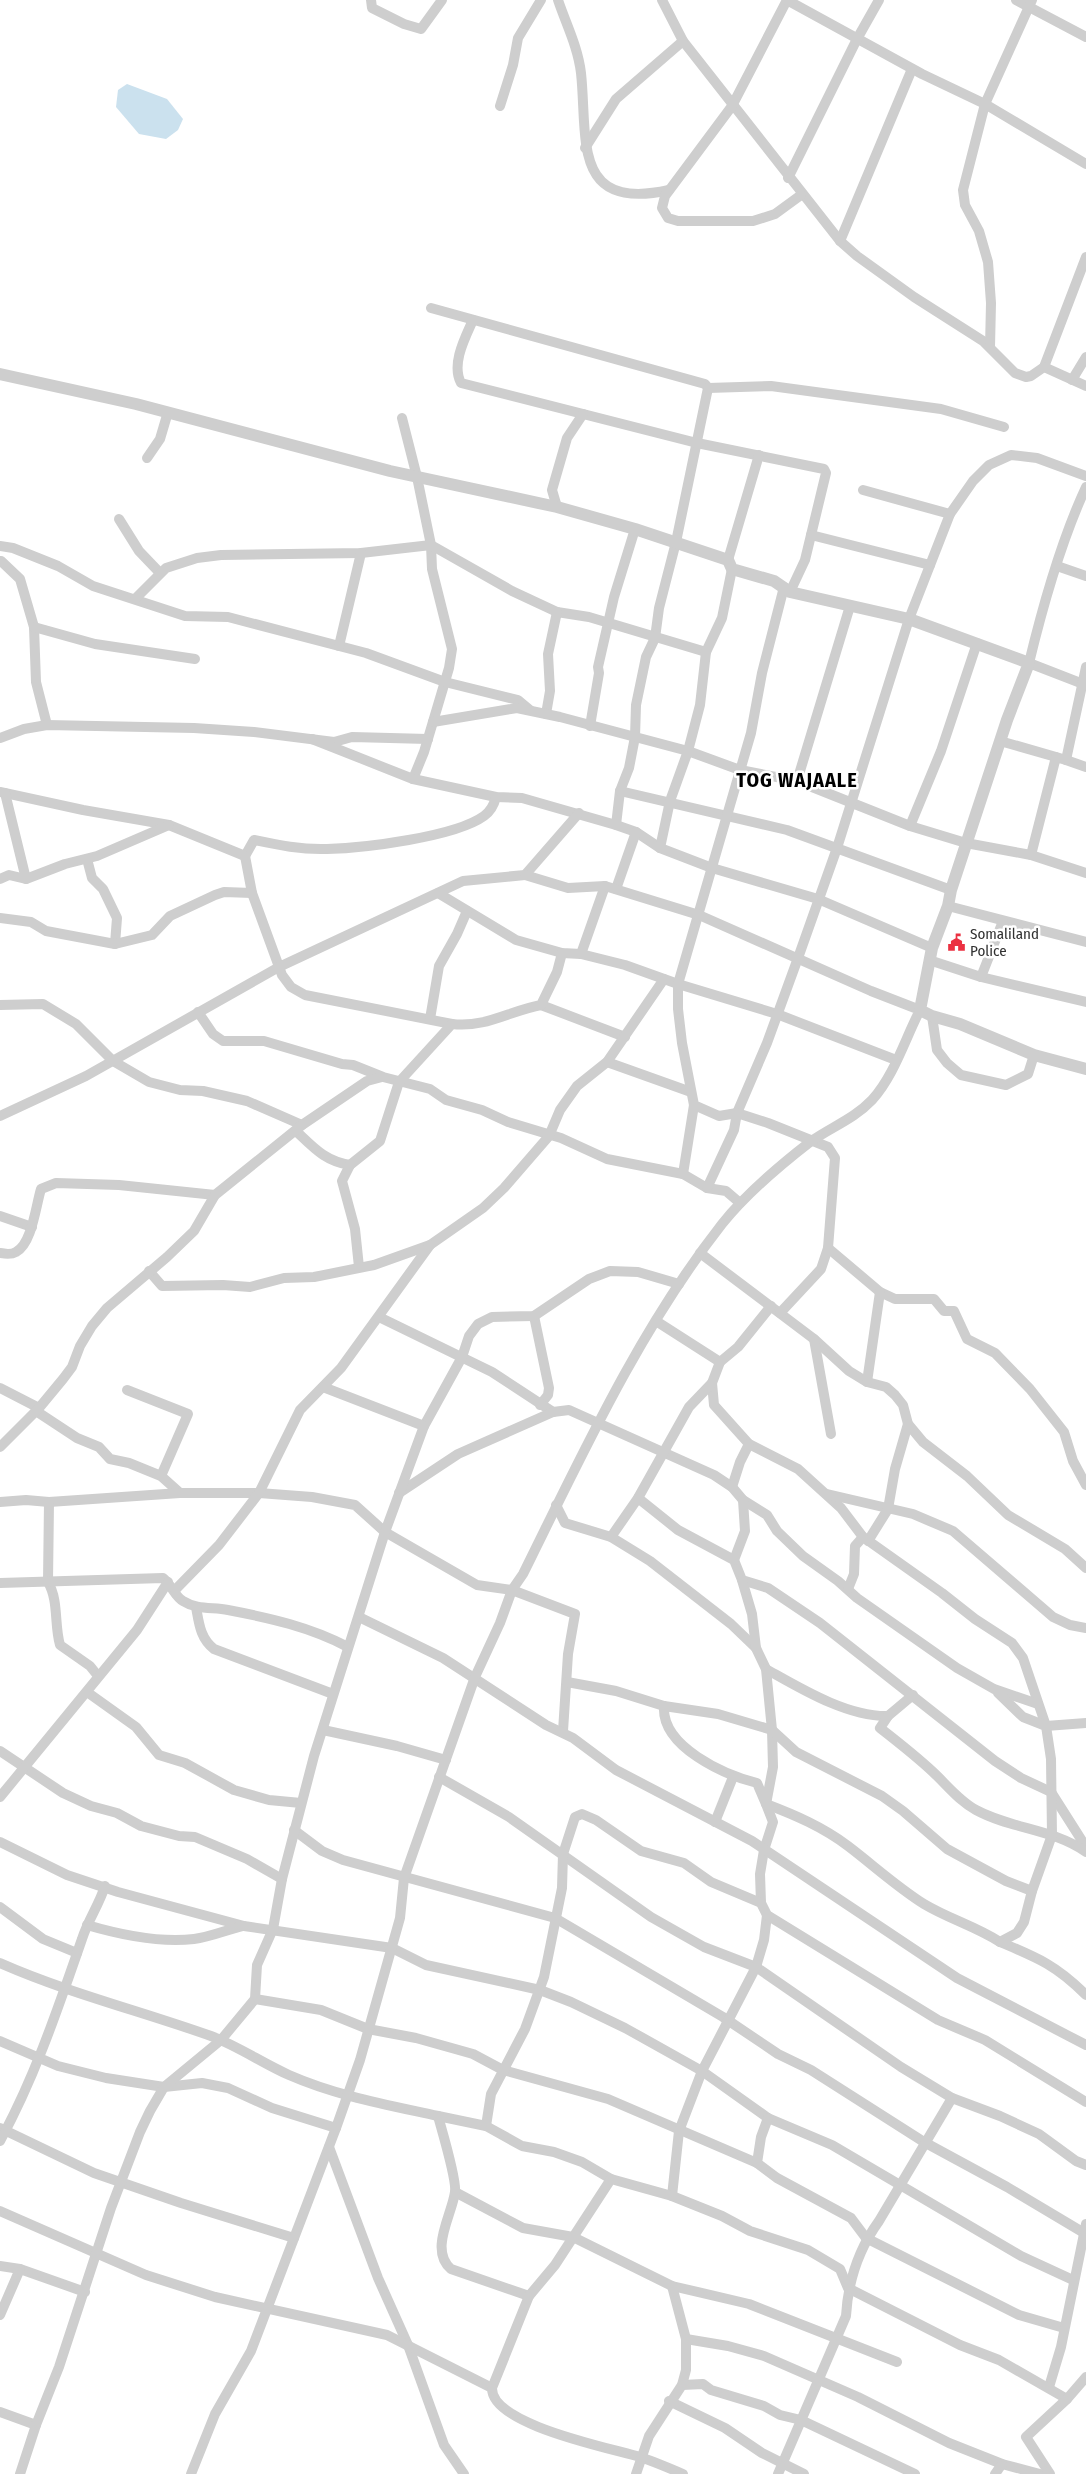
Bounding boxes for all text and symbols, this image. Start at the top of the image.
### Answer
district label: TOG WAJAALE [736,768,858,792]
place label: Somaliland Police [970,925,1039,960]
public building icon: Somaliland Police [946,933,966,953]

